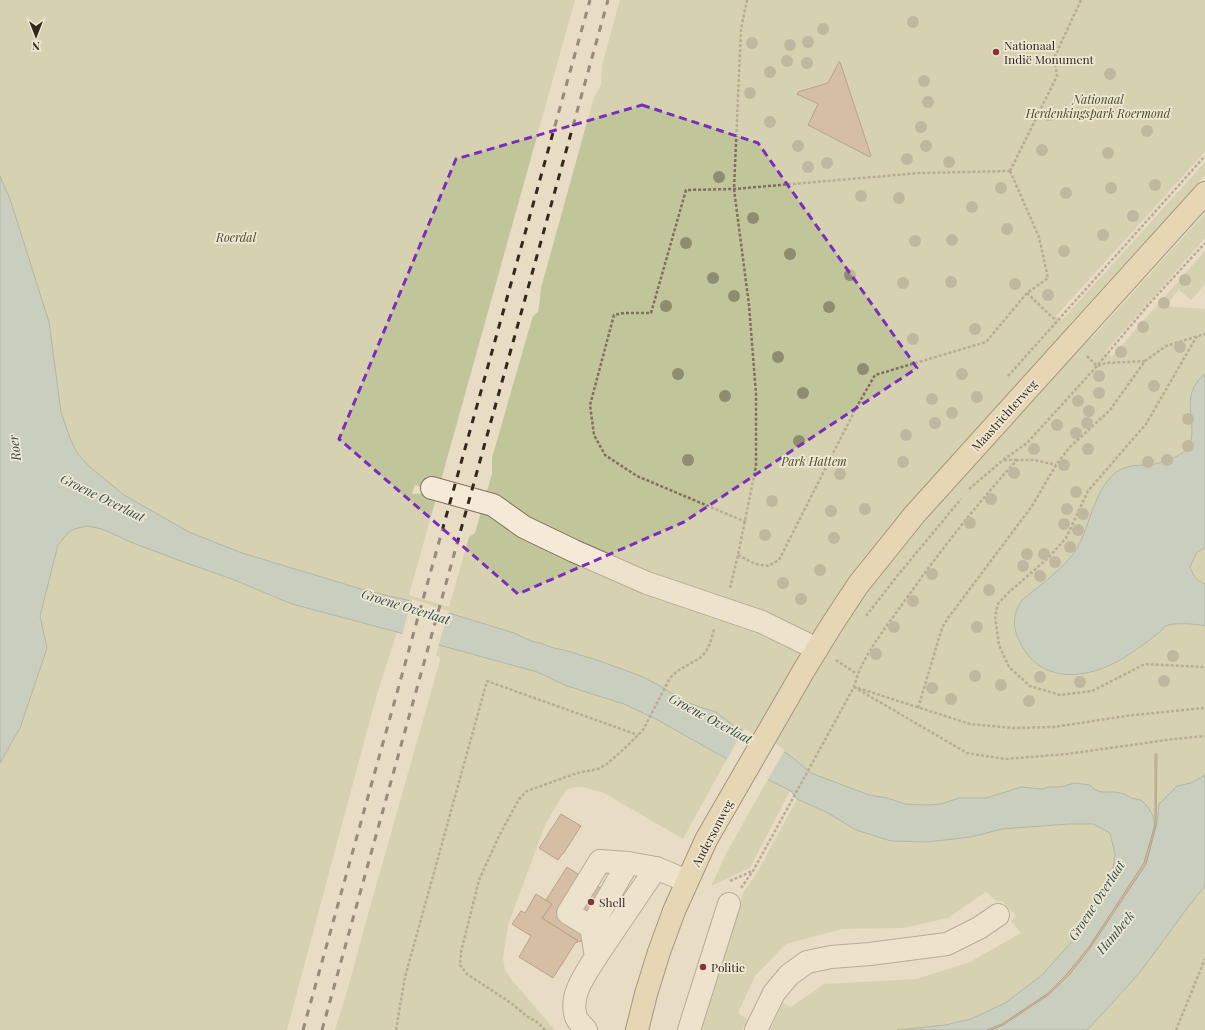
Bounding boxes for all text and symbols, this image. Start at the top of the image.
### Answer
north arrow [16,16,56,56]
place label: Nationaal Indië Monument [1004,37,1095,67]
text: N [32,39,40,54]
marker: Nationaal Indië Monument [991,47,1001,57]
park label: Nationaal Herdenkingspark Roermond [1025,91,1171,121]
park label: Roerdal [215,229,257,245]
street label: Maastrichterweg [968,375,1041,454]
water label: Roer [4,434,24,463]
park label: Park Hattem [780,453,847,469]
water label: Groene Overlaat [58,469,149,525]
water label: Groene Overlaat [360,584,453,628]
water label: Groene Overlaat [666,689,756,747]
street label: Andersonweg [687,796,737,870]
water label: Groene Overlaat [1064,856,1128,943]
place label: Shell [599,894,626,910]
marker: Shell [586,897,596,907]
water label: Hambeek [1091,907,1138,958]
place label: Politie [711,959,745,975]
marker: Politie [698,962,708,972]

